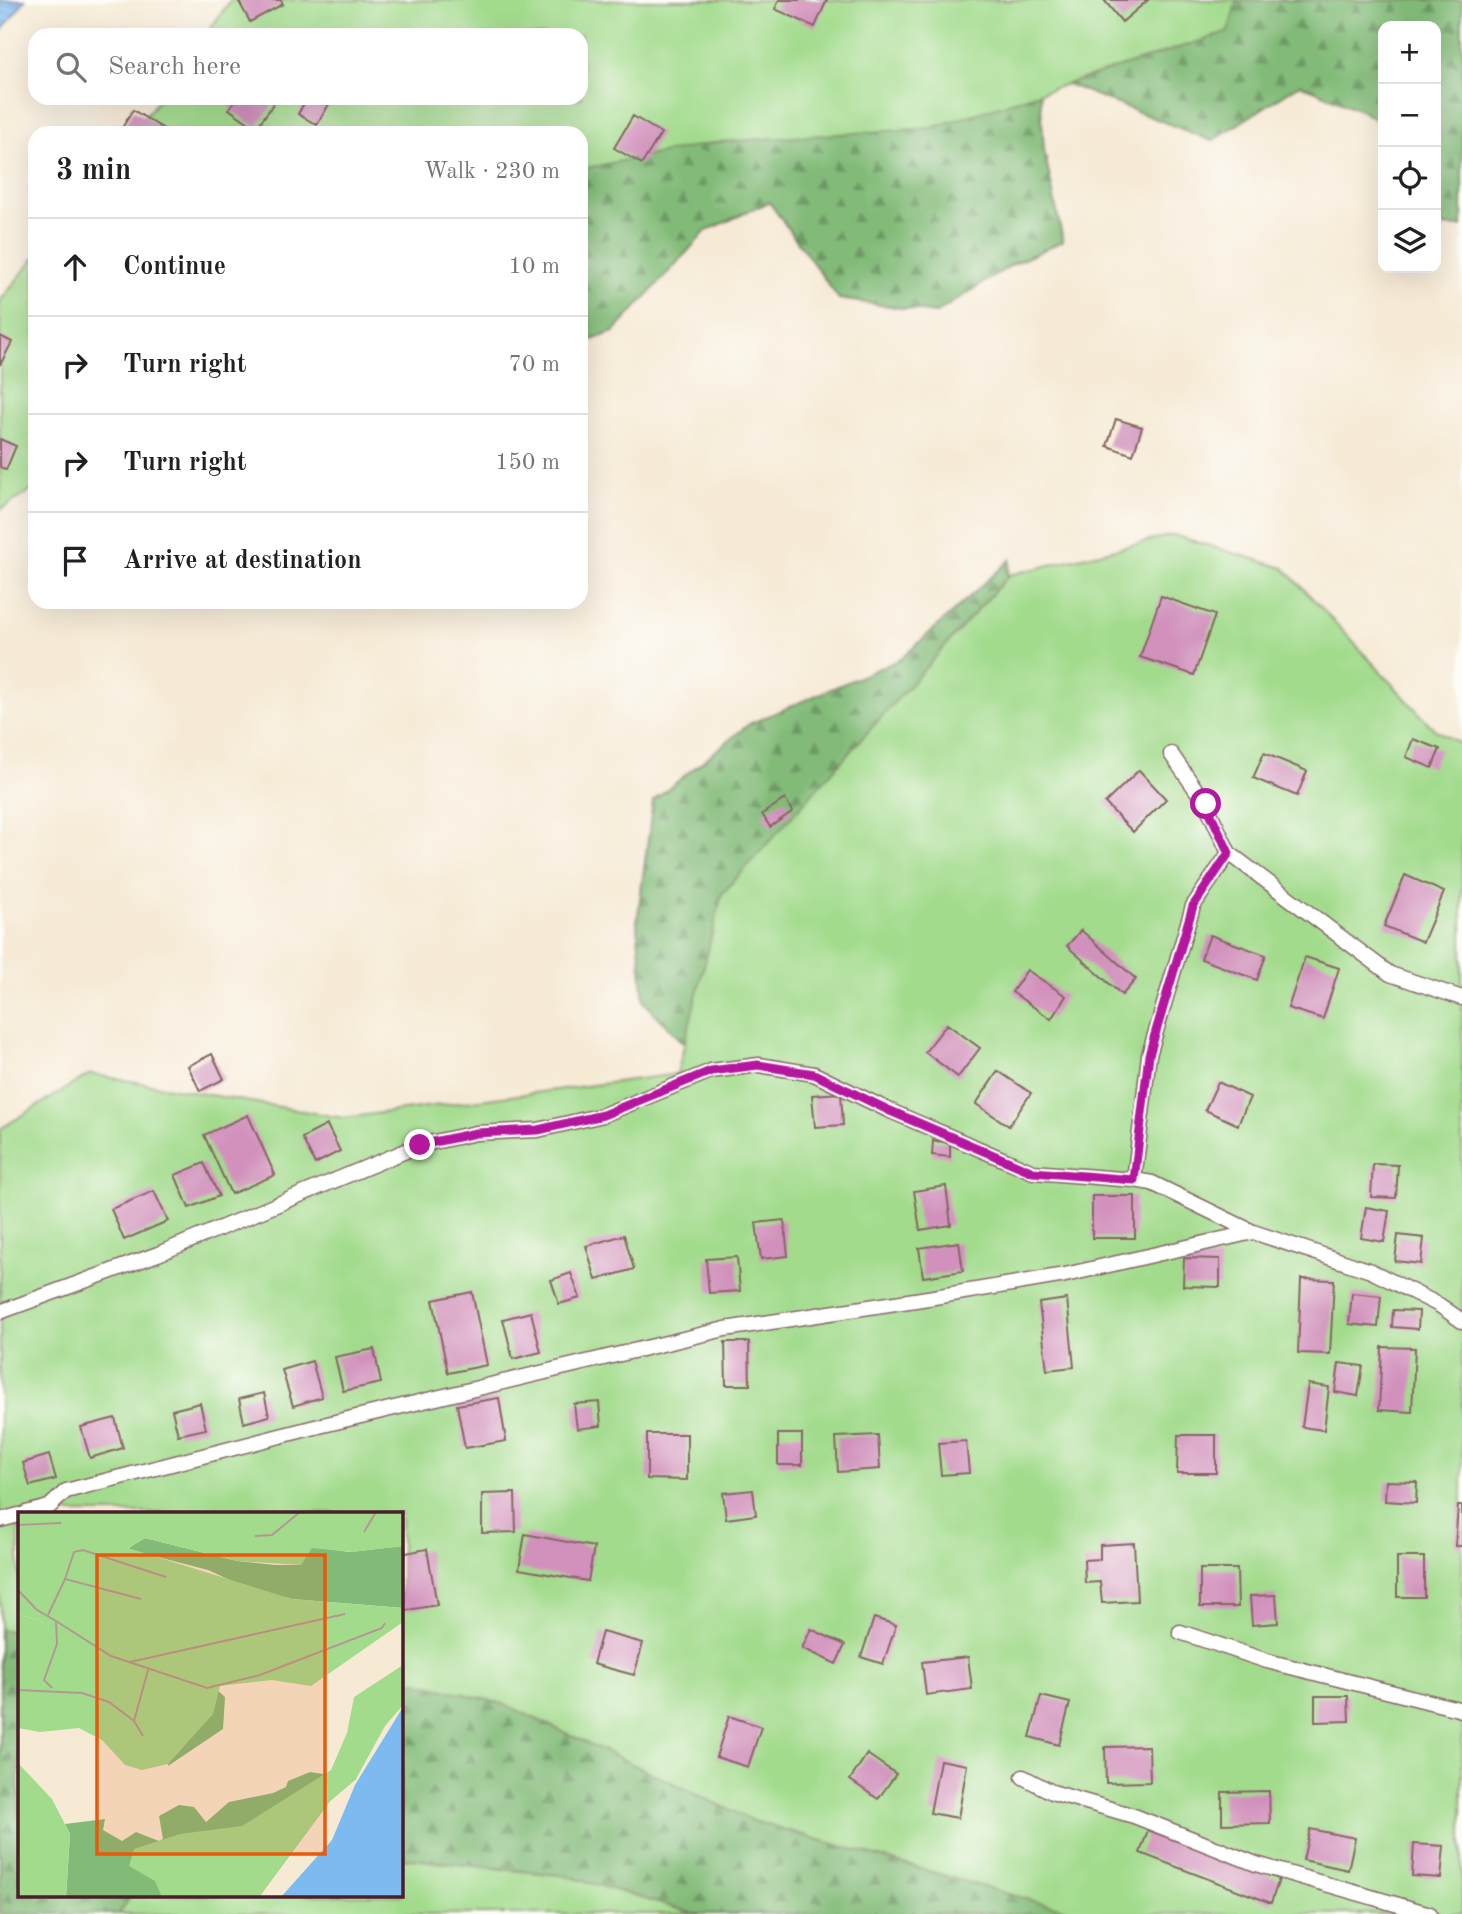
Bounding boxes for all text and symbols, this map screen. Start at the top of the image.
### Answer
map controls [1378,21,1441,273]
button: + [1378,21,1441,84]
search box [28,28,588,105]
icon: search [52,48,90,86]
text: Search here [108,54,241,80]
button: − [1378,84,1441,147]
button: locate [1378,147,1441,210]
text: 3 min [56,156,131,186]
text: Walk · 230 m [424,160,560,183]
button: layers [1378,210,1441,273]
icon: ahead [56,248,94,286]
text: Continue [123,254,226,280]
text: 10 m [509,255,560,278]
icon: right [56,346,94,384]
text: Turn right [123,352,246,378]
text: 70 m [509,353,560,376]
icon: right [56,444,94,482]
text: Turn right [123,450,246,476]
text: 150 m [495,451,560,474]
icon: arrive [56,542,94,580]
text: Arrive at destination [123,548,362,574]
route start [1190,788,1221,819]
route end [404,1129,435,1160]
inset map [18,1512,402,1896]

